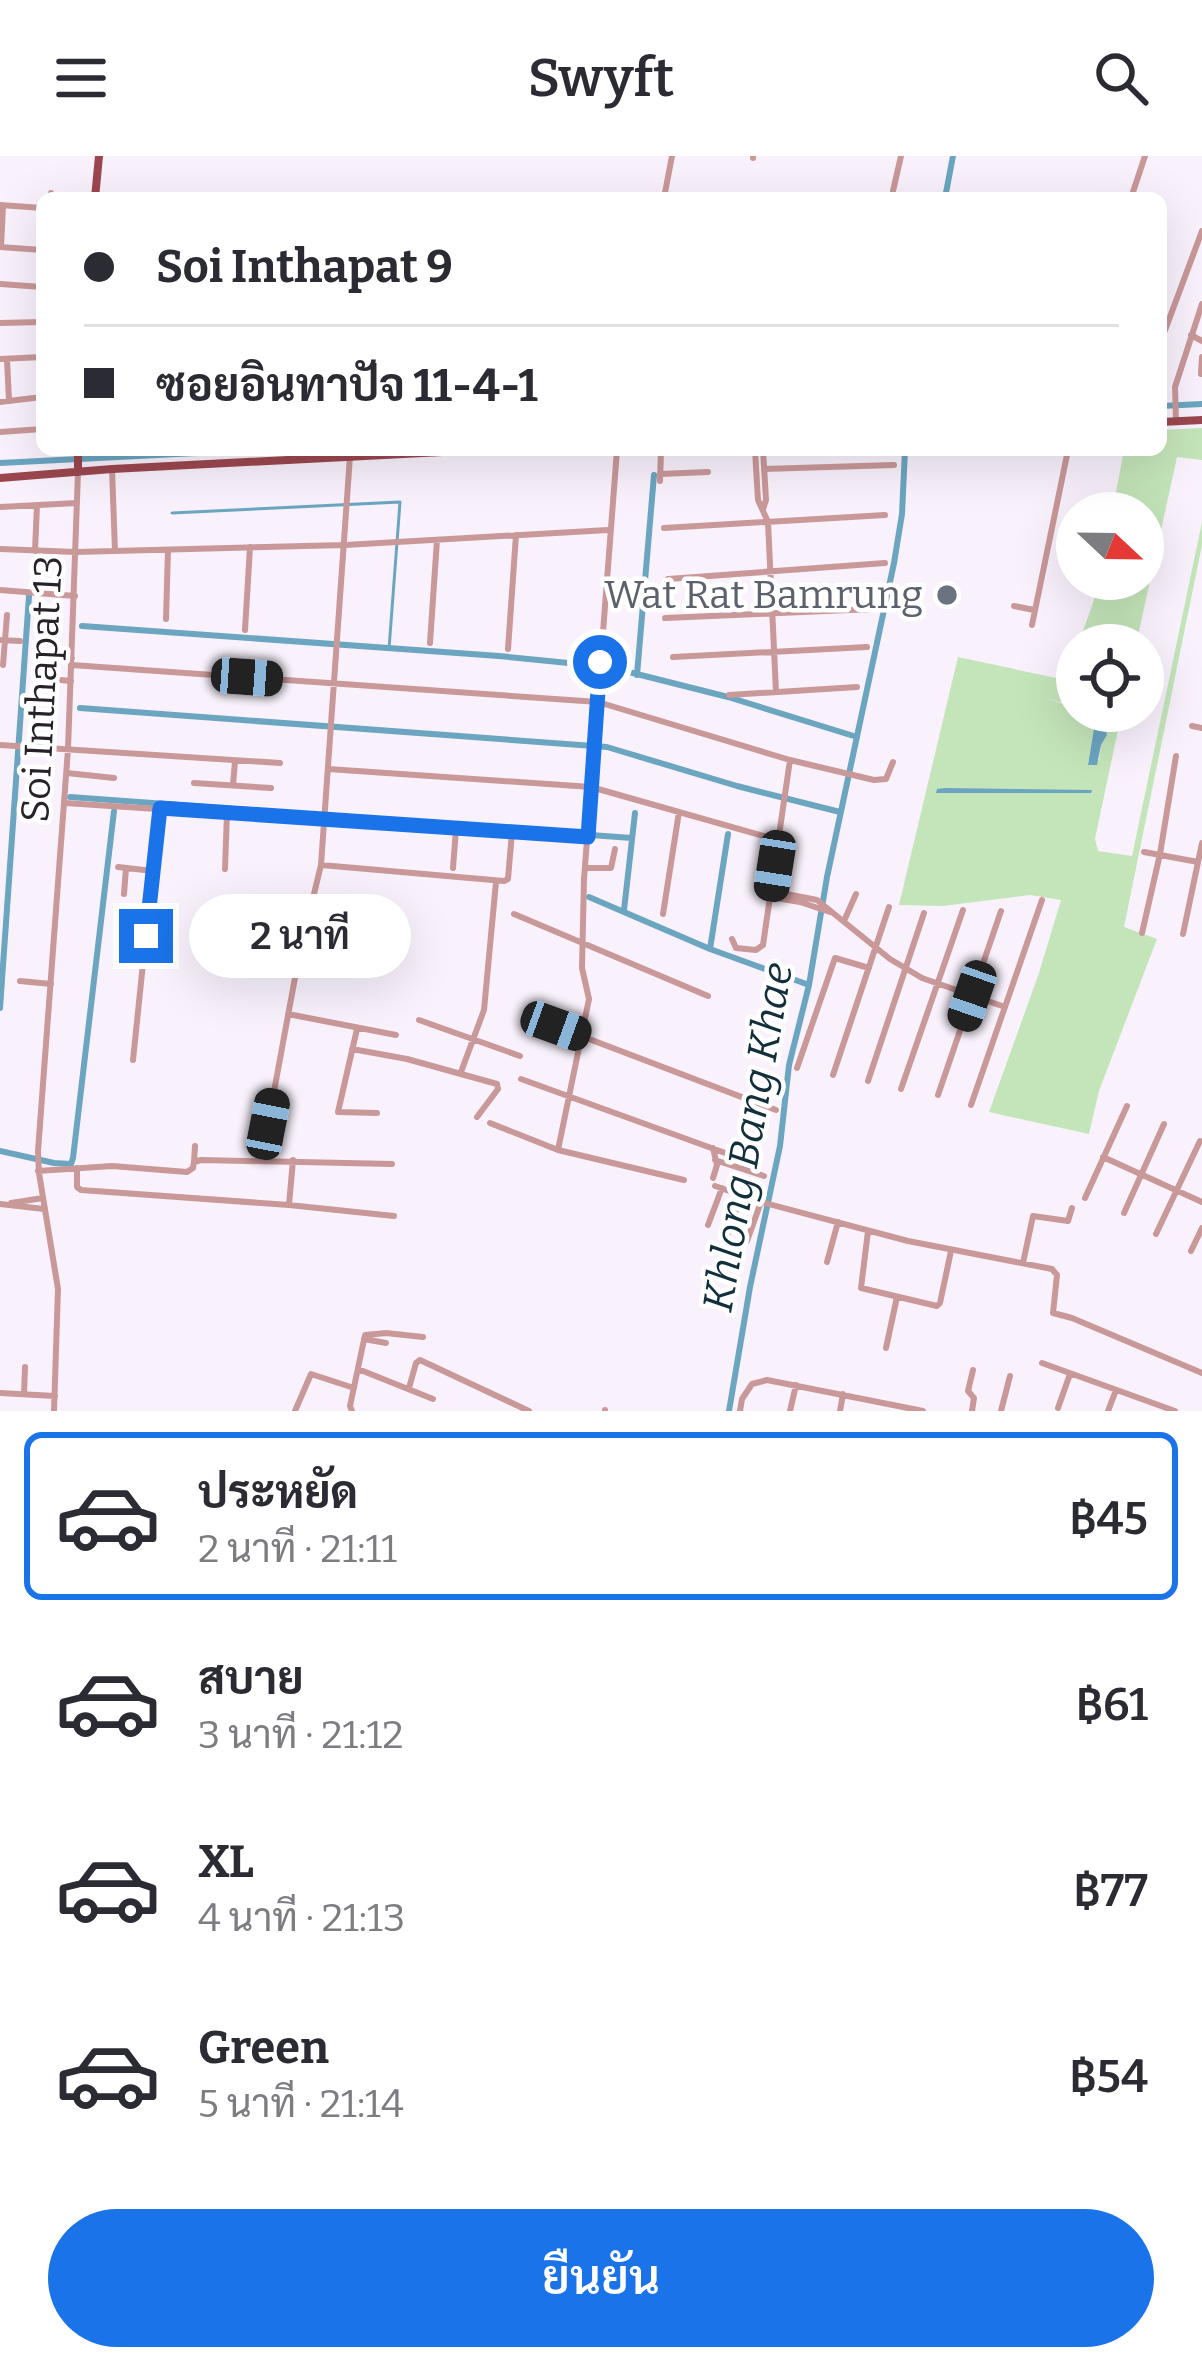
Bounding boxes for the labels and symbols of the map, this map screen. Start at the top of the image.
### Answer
north arrow [1056,492,1164,600]
street label: Soi Inthapat 13 [12,554,72,824]
place label: Wat Rat Bamrung [604,572,923,618]
marker: Wat Rat Bamrung [934,582,960,608]
route start [573,635,627,689]
car [210,657,284,697]
car [752,828,798,904]
callout: 2 นาที [188,894,410,978]
route end [119,909,173,963]
car [943,956,1001,1036]
water label: Khlong Bang Khae [693,959,803,1315]
car [516,997,596,1055]
car [243,1085,293,1163]

